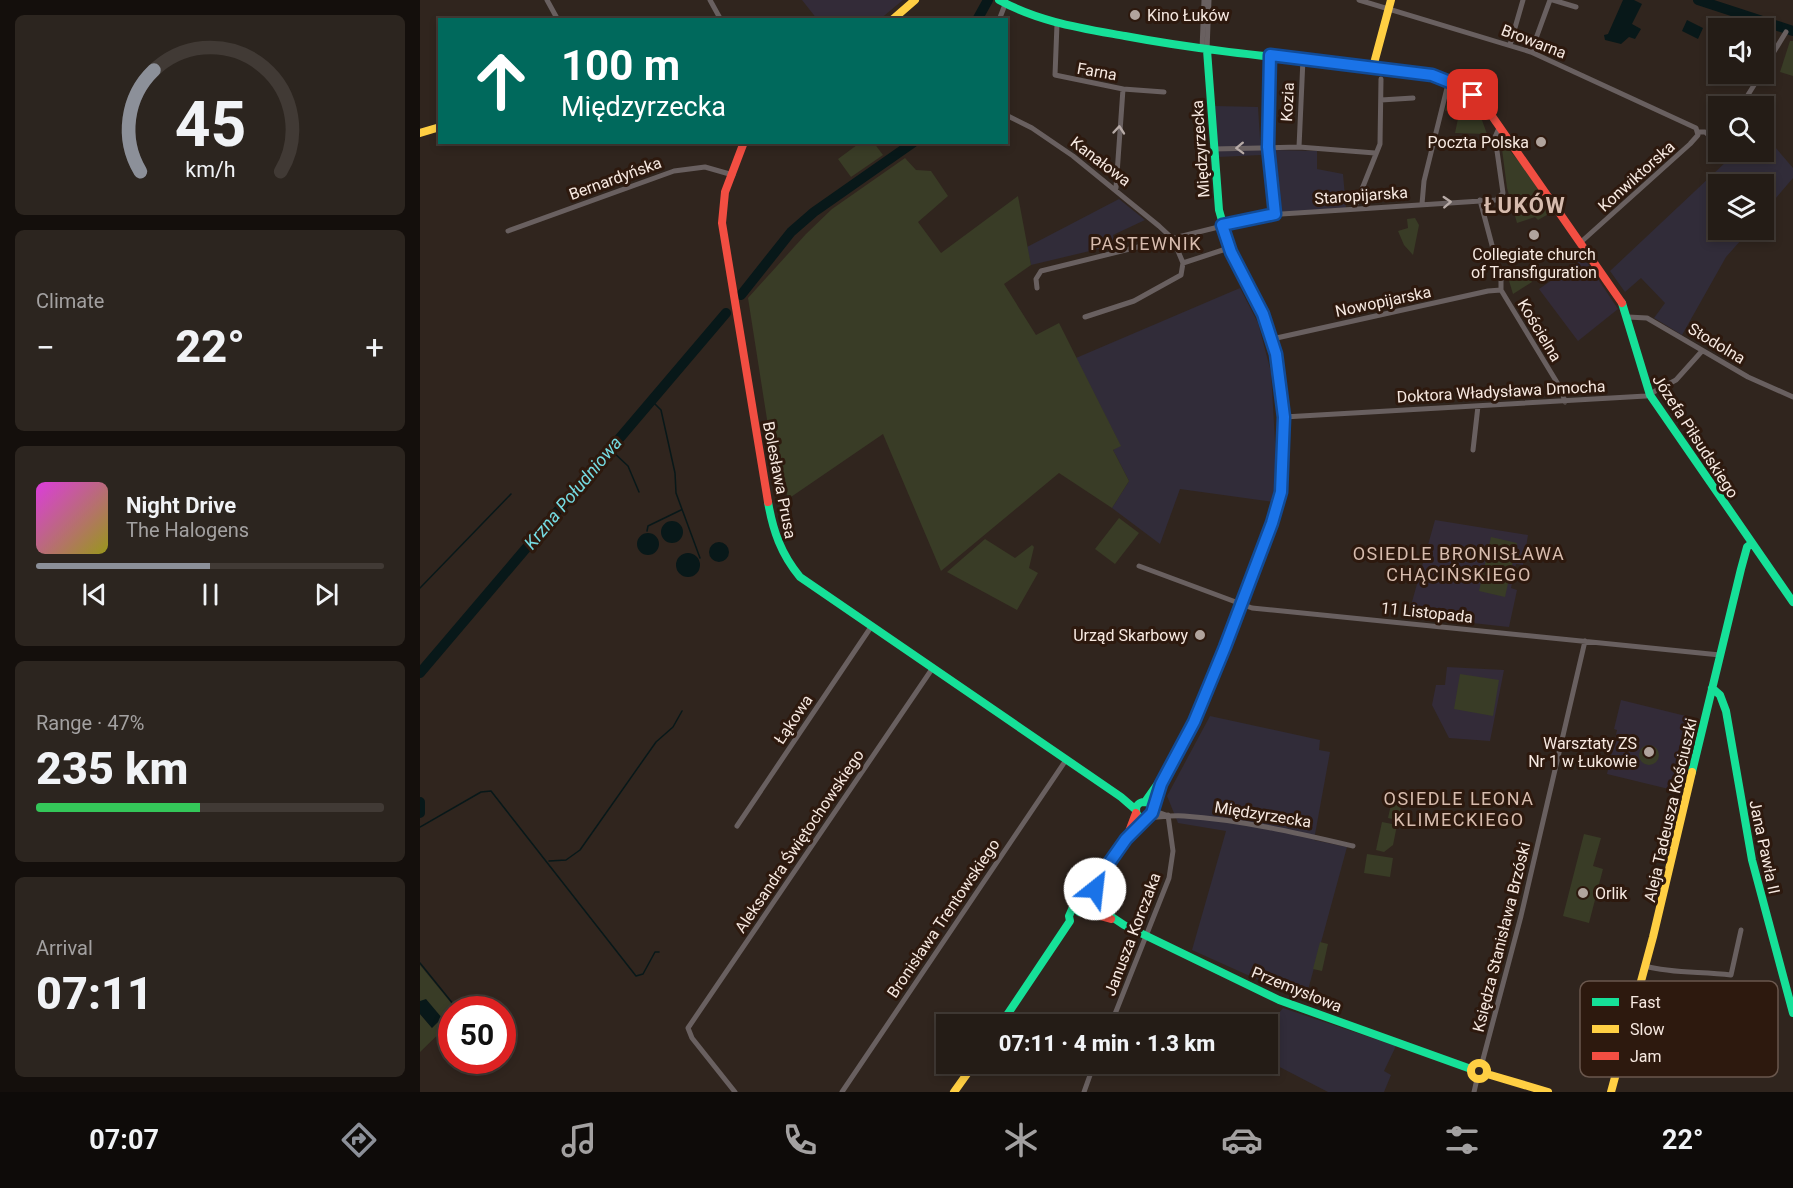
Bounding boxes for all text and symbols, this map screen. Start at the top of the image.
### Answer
place label: Kino Łuków [1147,6,1230,25]
marker: Kino Łuków [1128,8,1142,22]
map controls [1708,18,1774,240]
button: sound [1708,18,1774,84]
street label: Browarna [1499,20,1569,63]
text: 100 m [561,41,680,90]
icon: ahead [462,42,540,120]
street label: Farna [1075,59,1118,84]
pin [1447,69,1498,120]
icon: arrive [1456,78,1489,111]
street label: Kozia [1277,82,1298,122]
text: 45 [174,88,246,161]
text: Międzyrzecka [561,91,726,123]
button: search [1708,96,1774,162]
street label: Międzyrzecka [1188,100,1213,198]
one-way arrow [1113,125,1126,134]
street label: Kanałowa [1067,133,1135,190]
place label: Poczta Polska [1428,133,1529,152]
marker: Poczta Polska [1534,135,1548,149]
street label: Konwiktorska [1594,137,1679,216]
one-way arrow [1236,141,1245,154]
street label: Bernardyńska [566,153,664,204]
text: km/h [185,158,235,183]
button: layers [1708,174,1774,240]
street label: Staropijarska [1314,183,1408,208]
district label: ŁUKÓW [1484,192,1566,218]
one-way arrow [1442,196,1451,209]
marker: Collegiate church of Transfiguration [1527,228,1541,242]
district label: PASTEWNIK [1090,233,1202,254]
place label: Collegiate church of Transfiguration [1471,245,1597,282]
street label: Nowopijarska [1333,282,1433,321]
text: Climate [36,289,104,313]
street label: Kościelna [1514,296,1566,365]
street label: Stodolna [1685,319,1749,368]
text: 22° [175,320,245,373]
text: − [36,328,55,367]
text: + [365,328,384,367]
street label: Józefa Piłsudskiego [1649,371,1743,502]
street label: Doktora Władysława Dmocha [1396,377,1606,406]
street label: Bolesława Prusa [759,420,800,540]
water label: Krzna Południowa [519,432,626,553]
text: Night Drive [126,493,236,518]
text: The Halogens [126,518,249,542]
district label: OSIEDLE BRONISŁAWA CHĄCIŃSKIEGO [1353,543,1565,585]
icon: previous [78,578,111,611]
icon: pause [194,578,227,611]
icon: next [310,578,343,611]
street label: 11 Listopada [1380,598,1474,627]
place label: Urząd Skarbowy [1073,626,1188,645]
marker: Urząd Skarbowy [1193,628,1207,642]
street label: Łąkowa [770,691,817,748]
text: Range · 47% [36,711,144,735]
street label: Aleja Tadeusza Kościuszki [1640,716,1701,904]
place label: Warsztaty ZS Nr 1 w Łukowie [1528,734,1637,771]
text: 235 km [36,742,188,795]
marker: Warsztaty ZS Nr 1 w Łukowie [1642,745,1656,759]
street label: Aleksandra Świętochowskiego [730,746,868,936]
district label: OSIEDLE LEONA KLIMECKIEGO [1384,788,1534,830]
street label: Międzyrzecka [1213,797,1313,832]
street label: Jana Pawła II [1745,798,1784,896]
street label: Bronisława Trentowskiego [883,835,1004,1001]
street label: Księdza Stanisława Brzóski [1469,840,1534,1034]
position arrow [1063,857,1127,921]
street label: Janusza Korczaka [1100,870,1165,998]
place label: Orlik [1595,884,1628,903]
marker: Orlik [1576,886,1590,900]
text: Arrival [36,936,93,960]
street label: Przemysłowa [1249,963,1345,1016]
text: 07:11 [36,967,153,1020]
legend [1580,981,1778,1077]
text: Fast [1630,993,1661,1012]
speed limit sign: 50 [438,996,516,1074]
text: Slow [1630,1020,1665,1039]
text: 07:11 · 4 min · 1.3 km [999,1031,1215,1056]
text: Jam [1630,1047,1662,1066]
icon: directions [338,1119,380,1161]
icon: music [558,1119,600,1161]
icon: phone [779,1119,821,1161]
icon: climate [1000,1119,1042,1161]
icon: car [1221,1119,1263,1161]
icon: filters [1441,1119,1483,1161]
text: 07:07 [89,1124,159,1156]
text: 22° [1662,1124,1704,1156]

